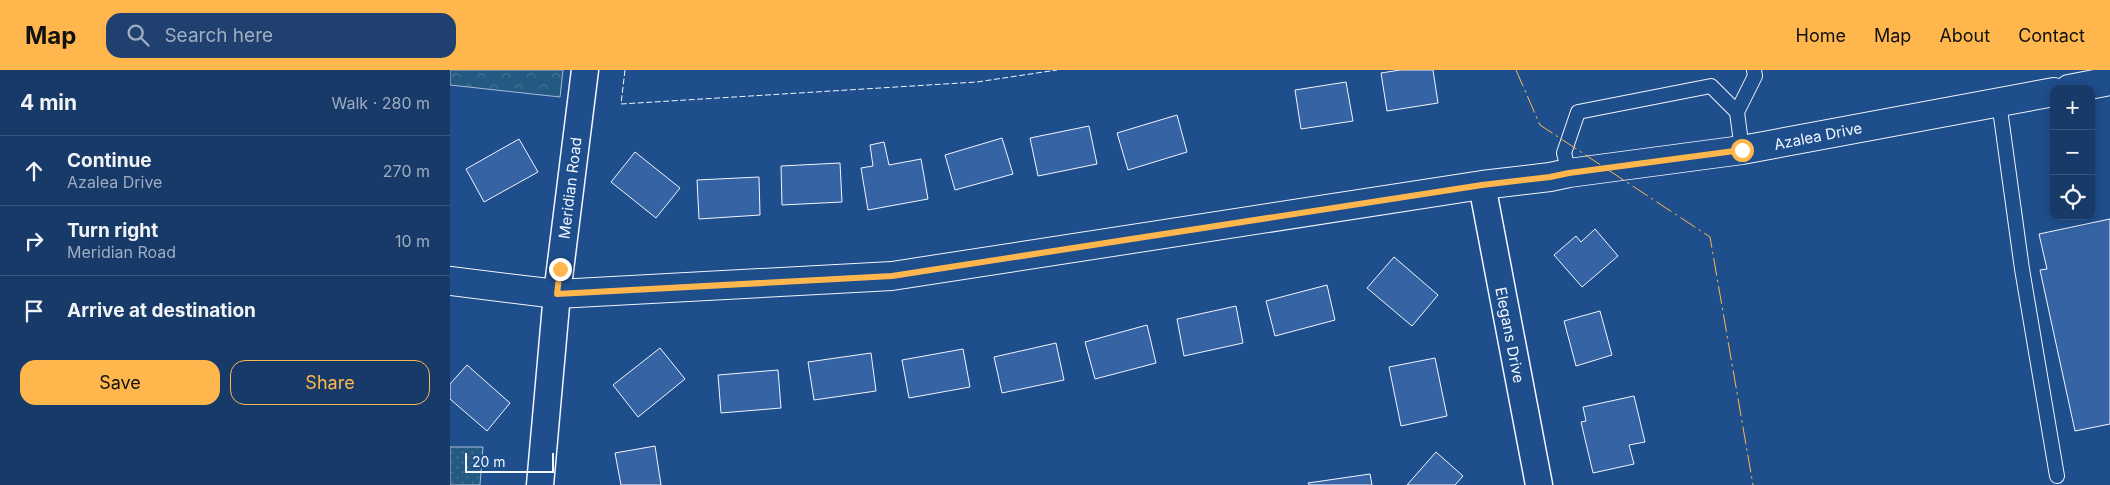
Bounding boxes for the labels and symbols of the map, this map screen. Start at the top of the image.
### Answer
street label: Azalea Drive [1772,118,1864,154]
street label: Meridian Road [554,136,586,240]
route start [1731,139,1754,162]
route end [549,258,572,281]
street label: Elegans Drive [1491,285,1529,385]
scale bar [465,450,554,473]

